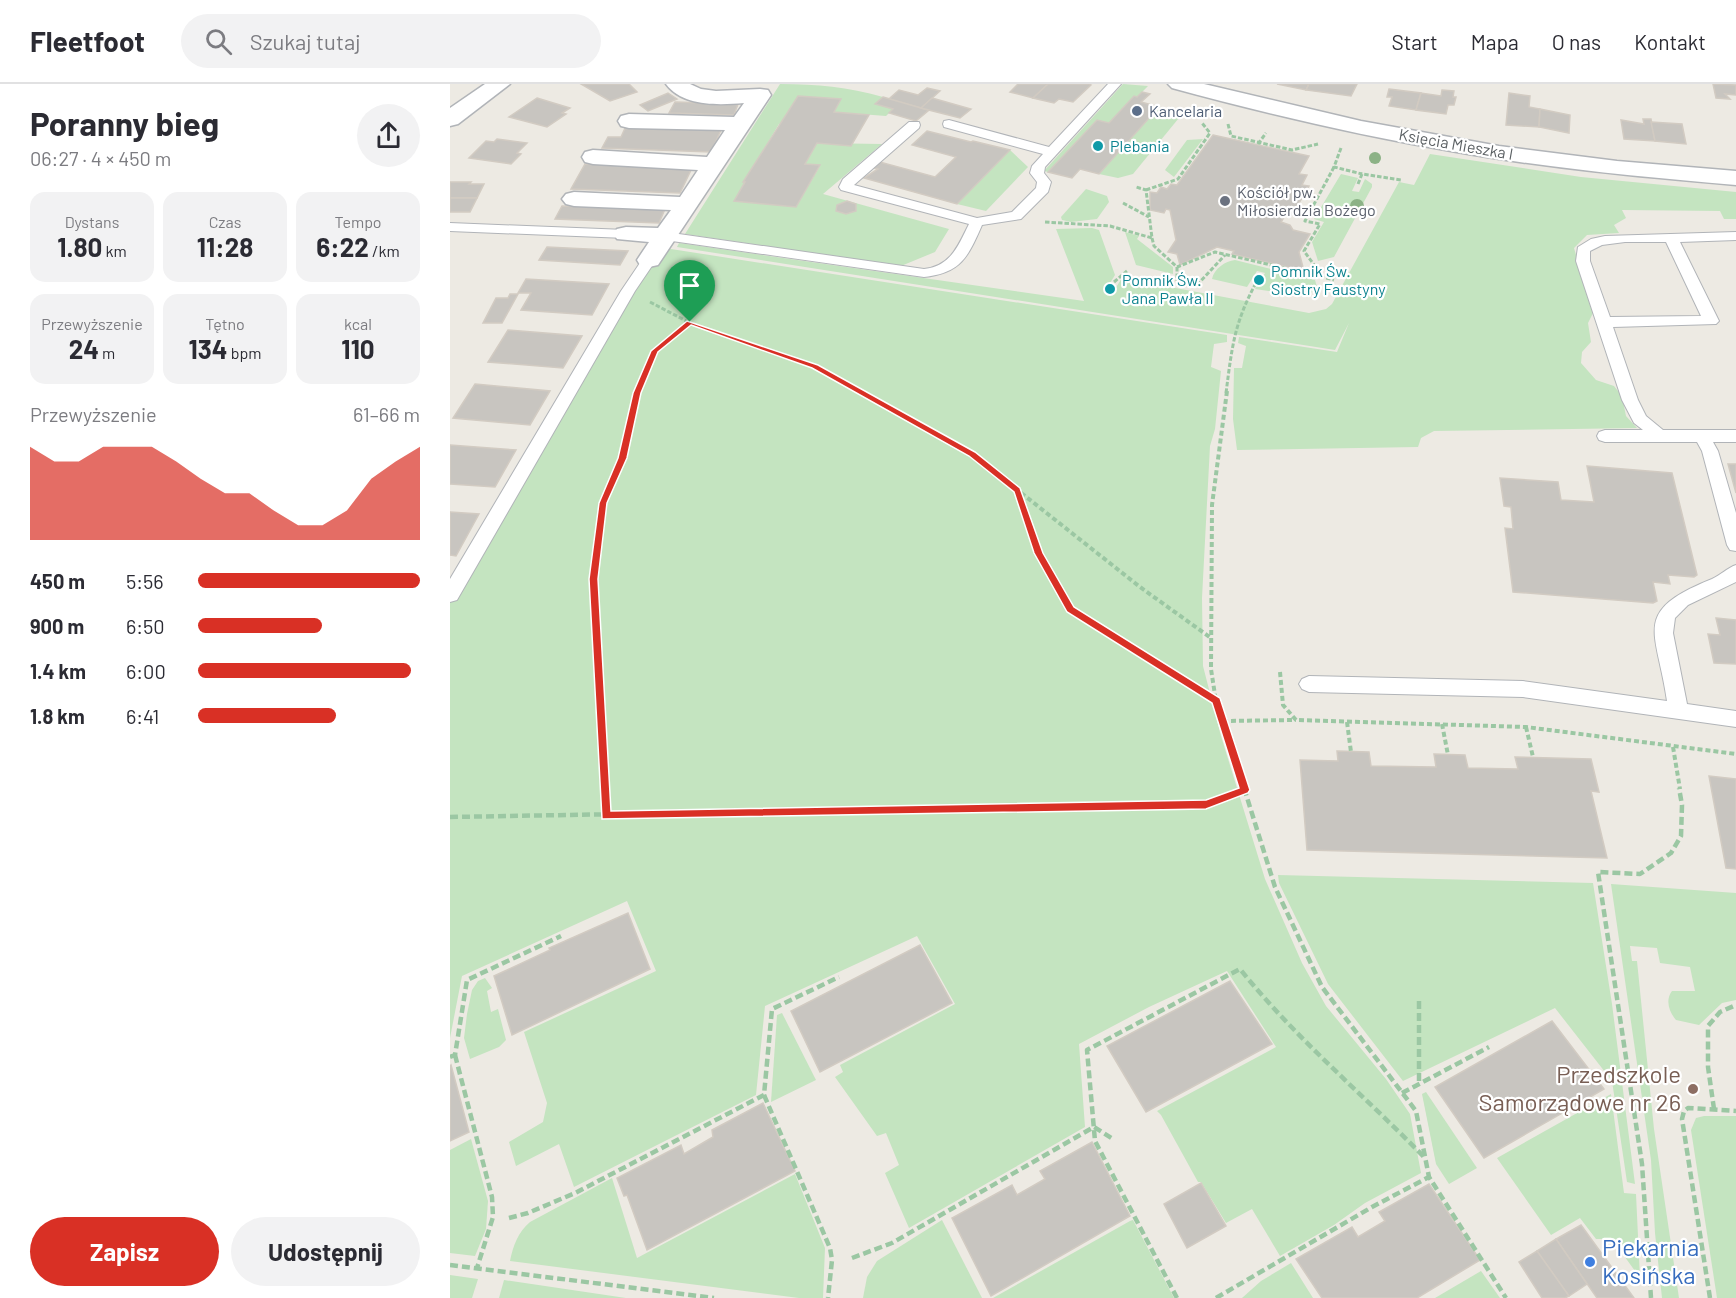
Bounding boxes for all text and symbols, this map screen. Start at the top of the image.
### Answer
search box [181,14,601,68]
text: Fleetfoot [30,24,145,58]
icon: search [202,25,235,58]
text: Szukaj tutaj [250,28,361,54]
text: Start [1391,29,1438,54]
text: Mapa [1471,29,1519,54]
text: O nas [1552,29,1601,54]
text: Kontakt [1634,29,1706,54]
place label: Kancelaria [1149,101,1222,120]
text: Poranny bieg [30,103,219,143]
button: share [357,104,420,167]
marker: Kancelaria [1130,104,1144,118]
street label: Księcia Mieszka I [1397,124,1515,163]
place label: Plebania [1110,136,1169,155]
marker: Plebania [1091,139,1105,153]
text: 06:27 · 4 × 450 m [30,146,171,170]
place label: Kościół pw. Miłosierdzia Bożego [1237,182,1376,219]
marker: Kościół pw. Miłosierdzia Bożego [1218,194,1232,208]
text: Dystans [65,212,119,231]
text: Czas [209,212,241,231]
text: Tempo [334,212,382,231]
text: 1.80 [57,231,102,262]
text: 11:28 [197,231,253,262]
text: 6:22 [316,231,369,262]
text: km [102,241,127,260]
text: /km [369,241,400,260]
pin [664,260,715,322]
place label: Pomnik Św. Siostry Faustyny [1271,261,1386,298]
icon: arrive [673,269,706,302]
place label: Pomnik Św. Jana Pawła II [1122,270,1214,307]
marker: Pomnik Św. Siostry Faustyny [1252,273,1266,287]
marker: Pomnik Św. Jana Pawła II [1103,282,1117,296]
text: Przewyższenie [41,314,143,333]
text: Tętno [205,314,245,333]
text: kcal [344,314,372,333]
text: 24 [69,333,99,364]
text: 134 [189,333,227,364]
text: 110 [341,333,375,364]
text: m [99,343,115,362]
text: bpm [227,343,262,362]
text: Przewyższenie [30,402,157,426]
text: 61–66 m [353,402,420,426]
text: 450 m [30,569,85,593]
text: 5:56 [126,569,164,593]
text: 900 m [30,614,84,638]
text: 6:50 [126,614,165,638]
text: 1.4 km [30,659,86,683]
text: 6:00 [126,659,166,683]
text: 1.8 km [30,704,85,728]
text: 6:41 [126,704,159,728]
place label: Przedszkole Samorządowe nr 26 [1479,1059,1681,1116]
marker: Przedszkole Samorządowe nr 26 [1686,1082,1700,1096]
button: Zapisz [30,1217,219,1286]
button: Udostępnij [231,1217,420,1286]
place label: Piekarnia Kosińska [1602,1232,1699,1289]
marker: Piekarnia Kosińska [1583,1255,1597,1269]

